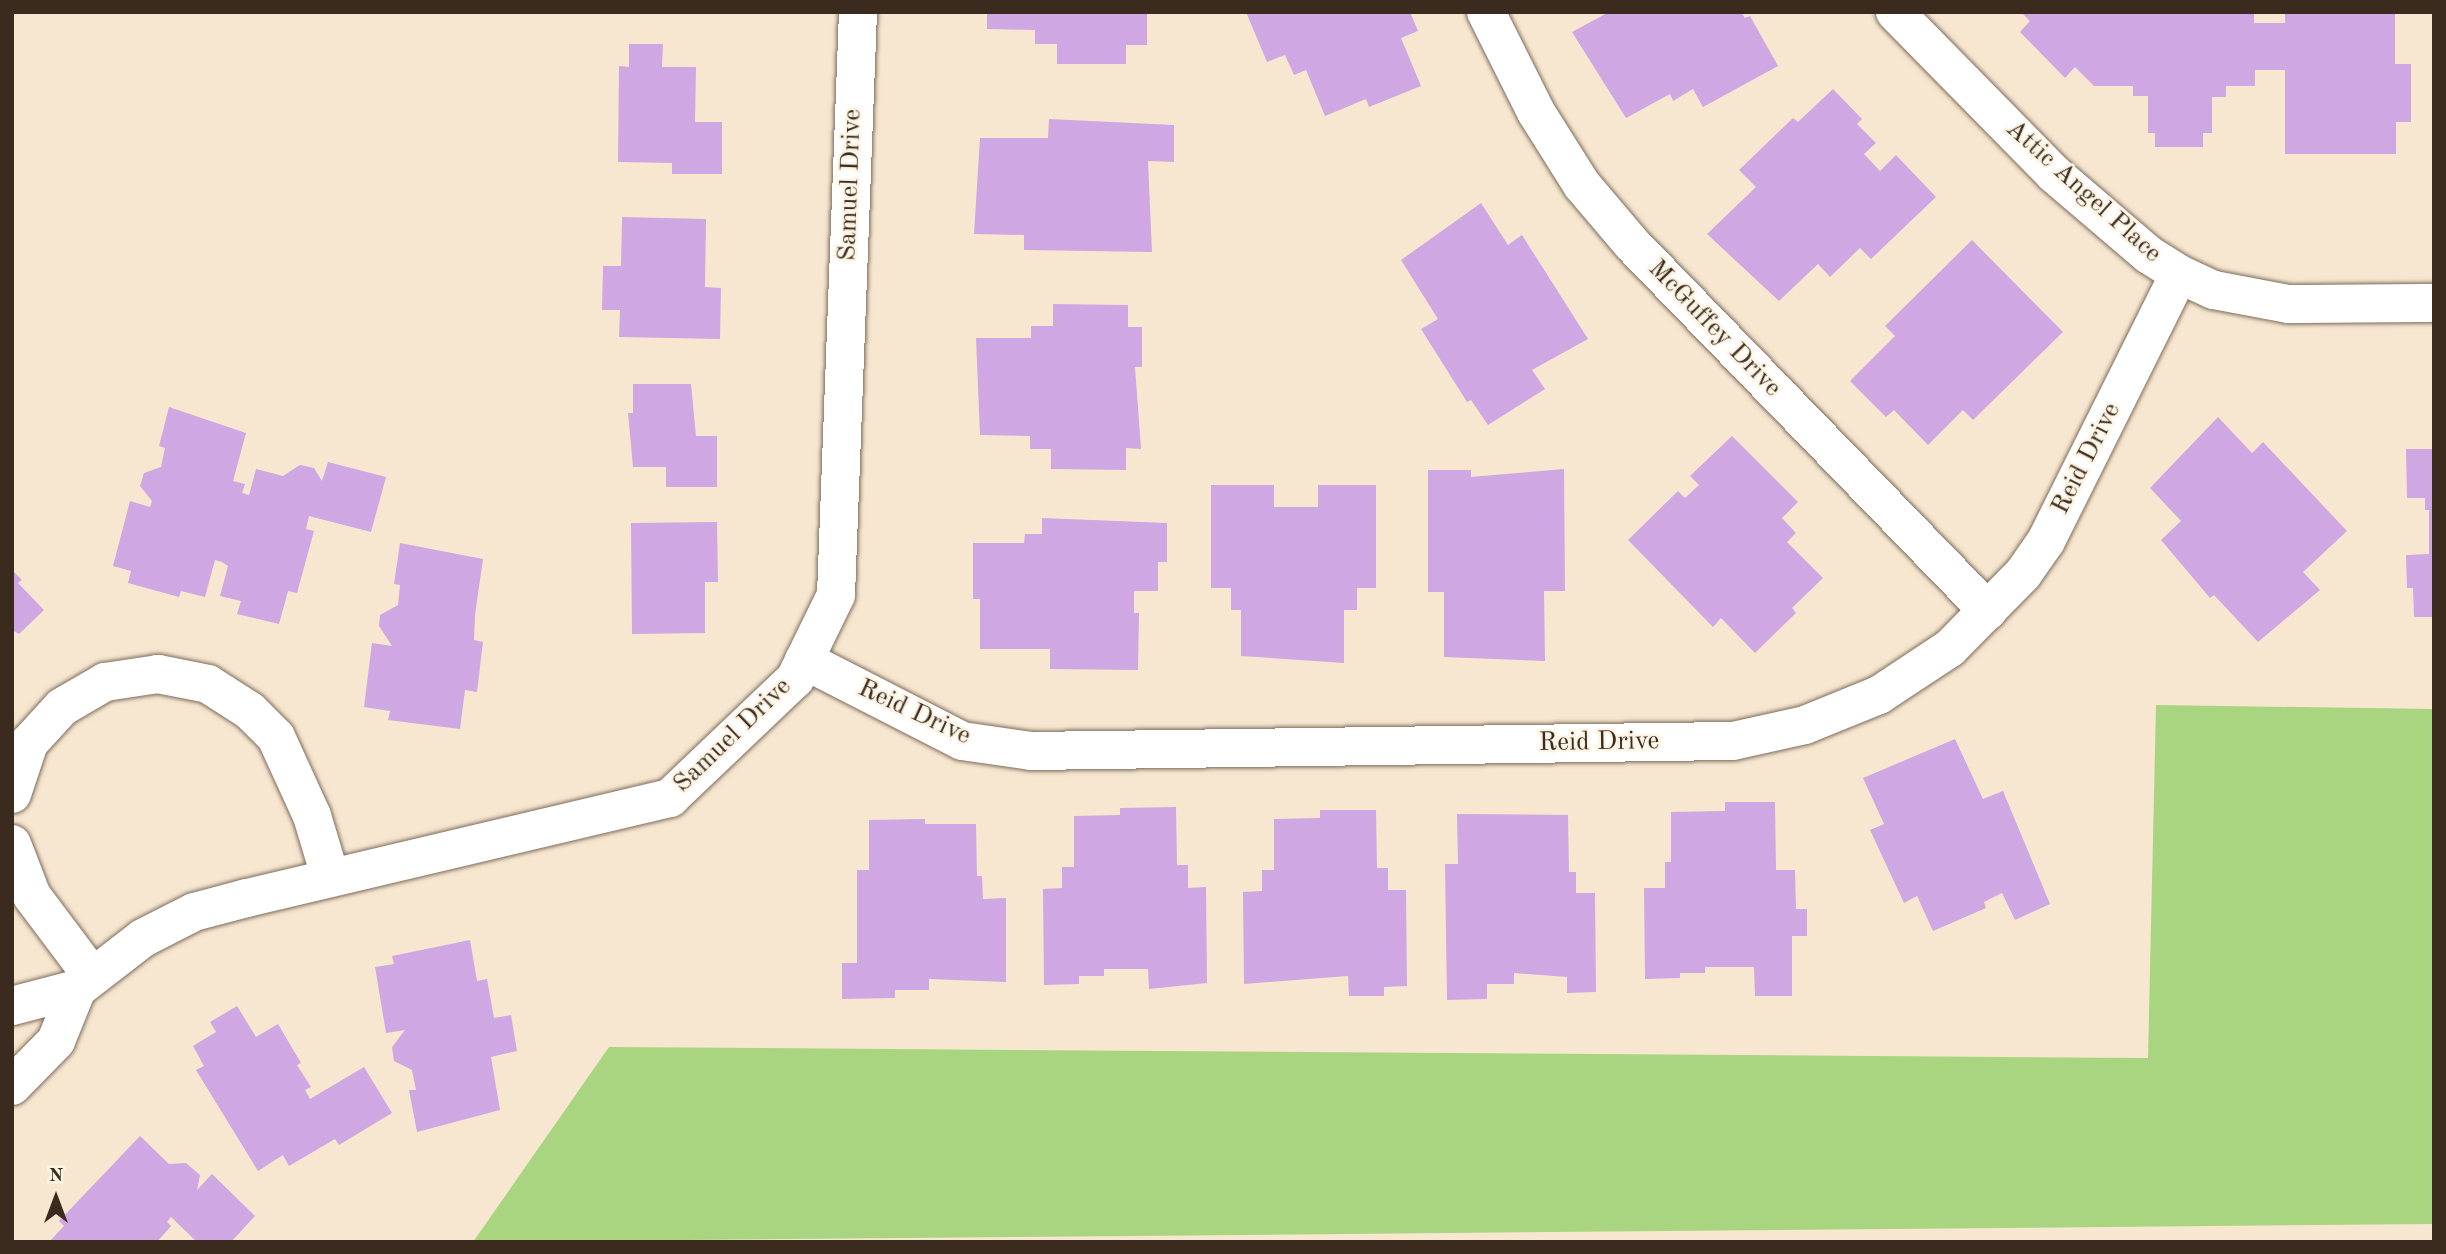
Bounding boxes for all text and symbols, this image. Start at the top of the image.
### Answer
street label: Samuel Drive [833,108,869,262]
street label: Attic Angel Place [1999,114,2167,270]
street label: McGuffey Drive [1641,254,1787,404]
street label: Reid Drive [2046,398,2128,520]
street label: Samuel Drive [667,672,799,800]
street label: Reid Drive [853,673,975,753]
street label: Reid Drive [1538,726,1660,760]
north arrow [21,1163,91,1233]
text: N [49,1167,63,1186]

